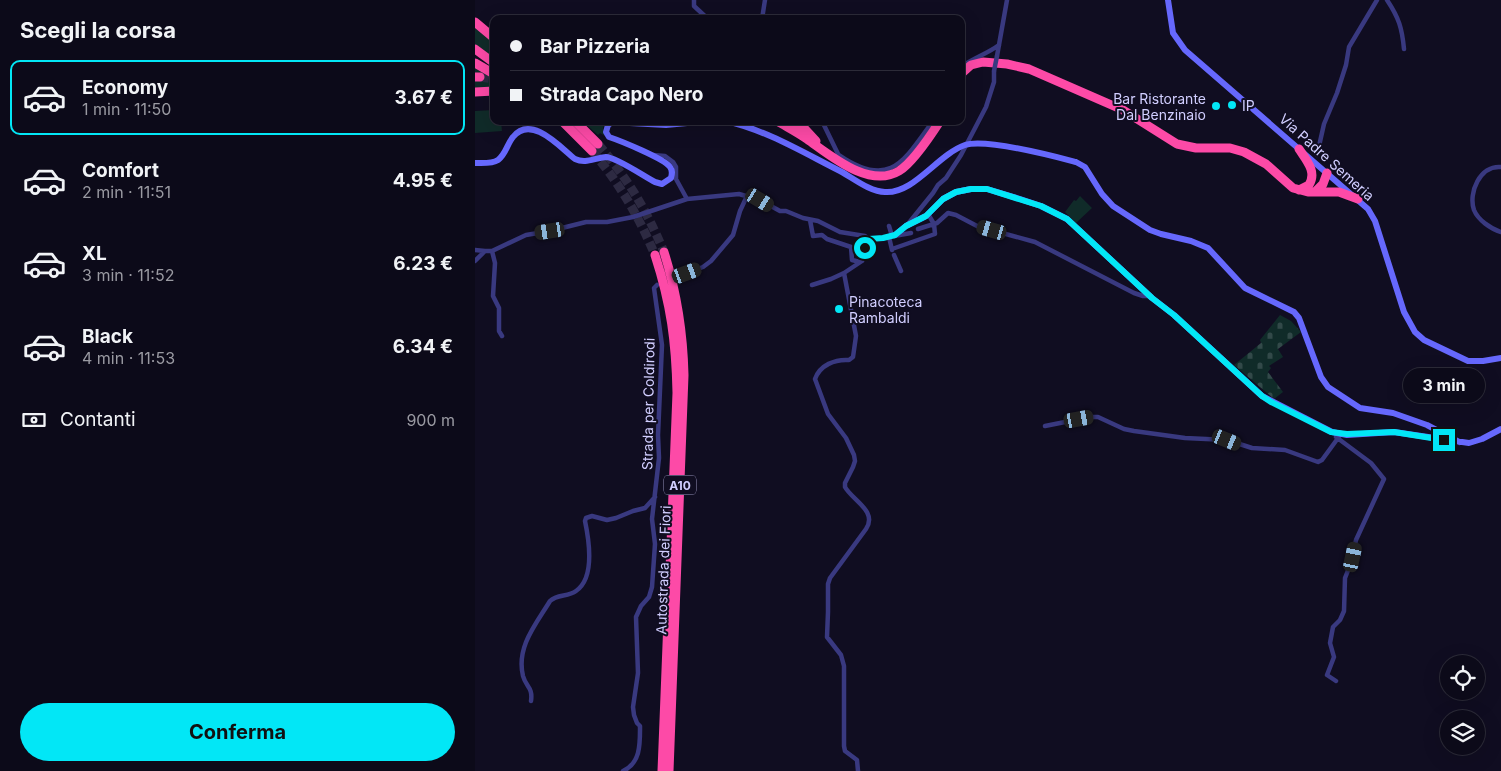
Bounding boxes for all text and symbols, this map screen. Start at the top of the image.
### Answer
text: Scegli la corsa [20,17,176,43]
text: Bar Pizzeria [540,35,650,58]
icon: car [22,75,67,120]
text: Economy [82,76,168,99]
text: Strada Capo Nero [540,83,703,106]
text: 3.67 € [394,86,453,109]
place label: Bar Ristorante Dal Benzinaio [1113,90,1206,123]
place label: IP [1242,97,1255,114]
text: 1 min · 11:50 [82,99,171,119]
marker: IP [1226,99,1238,111]
marker: Bar Ristorante Dal Benzinaio [1210,100,1222,112]
street label: Via Padre Semeria [1276,110,1378,204]
icon: car [22,158,67,203]
text: Comfort [82,159,159,182]
text: 4.95 € [393,169,453,192]
text: 2 min · 11:51 [82,182,171,202]
car [743,186,776,214]
car [975,219,1008,241]
car [534,221,565,241]
route start [854,237,876,259]
icon: car [22,241,67,286]
text: XL [82,242,107,265]
text: 6.23 € [393,252,453,275]
car [670,261,703,285]
text: 3 min · 11:52 [82,265,174,285]
place label: Pinacoteca Rambaldi [849,293,922,326]
marker: Pinacoteca Rambaldi [833,303,845,315]
icon: car [22,324,67,369]
text: Black [82,325,133,348]
text: 6.34 € [393,335,453,358]
street label: Strada per Coldirodi [638,338,658,470]
text: 4 min · 11:53 [82,348,175,368]
callout: 3 min [1403,368,1485,402]
text: 3 min [1422,375,1466,395]
icon: cash [20,406,48,434]
text: Contanti [60,408,136,431]
car [1062,409,1095,429]
text: 900 m [406,410,455,430]
car [1210,427,1243,453]
route end [1433,429,1455,451]
road number: A10 [664,476,696,494]
street label: Autostrada dei Fiori [652,505,674,635]
car [1342,541,1363,573]
map controls [1440,655,1485,755]
button: locate [1440,655,1485,700]
button: Conferma [20,703,455,761]
button: layers [1440,710,1485,755]

